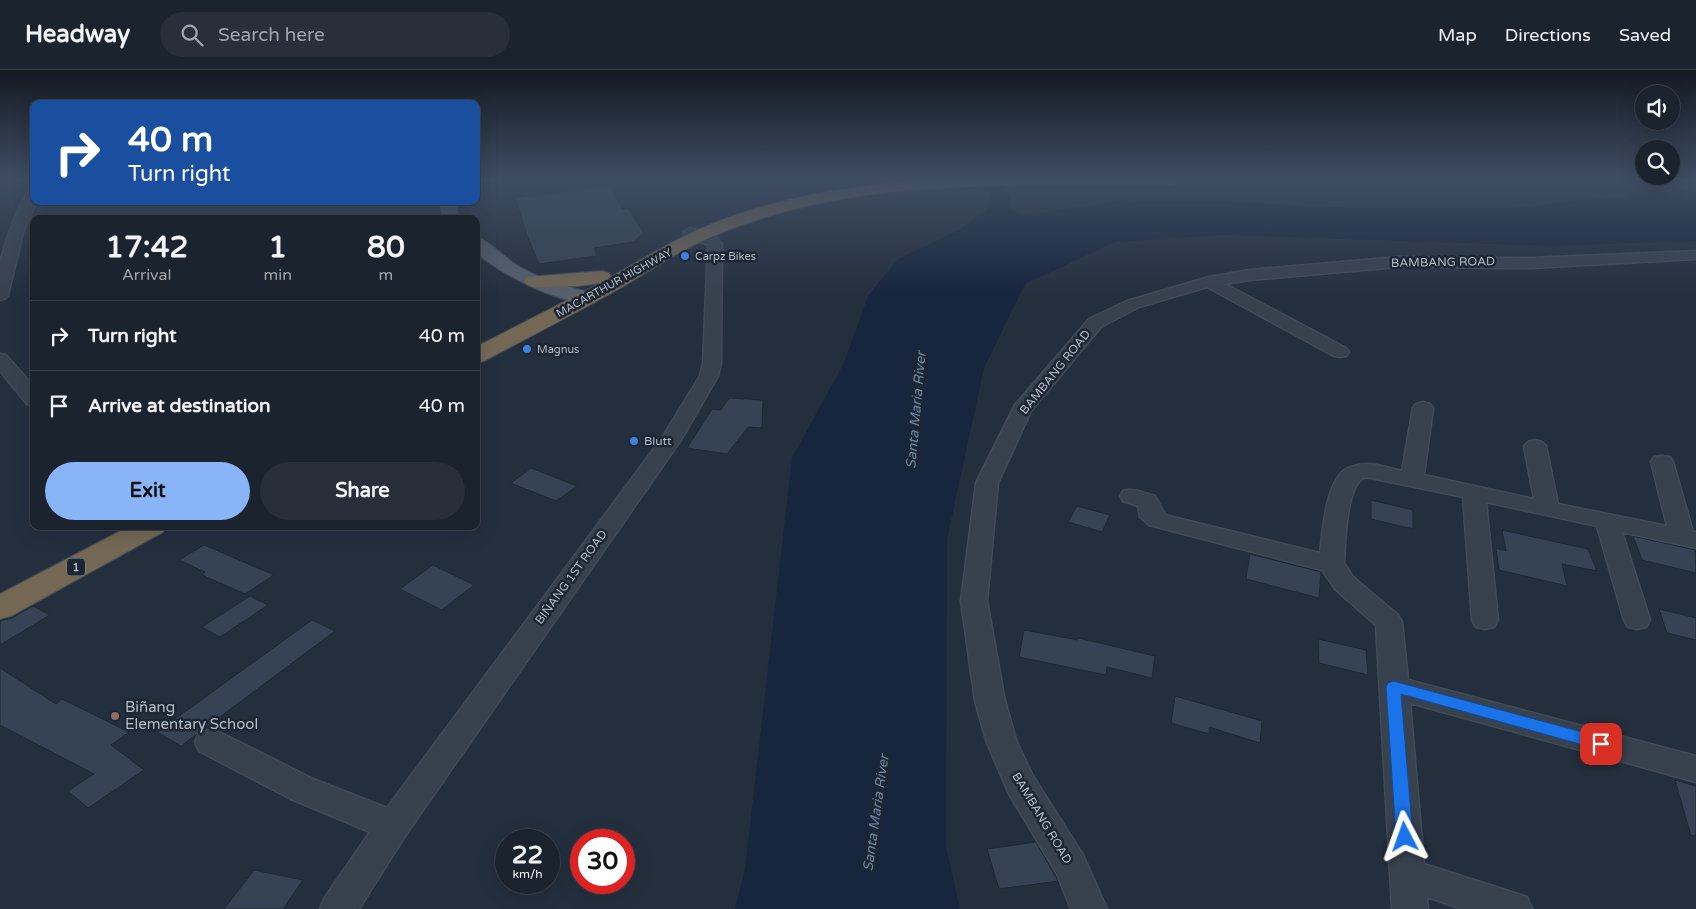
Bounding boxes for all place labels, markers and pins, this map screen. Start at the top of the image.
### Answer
marker: Carpz Bikes [679,250,691,262]
place label: Carpz Bikes [695,250,756,263]
marker: Magnus [521,343,533,355]
place label: Magnus [537,343,579,356]
place label: Blutt [644,434,672,448]
marker: Blutt [628,435,640,447]
place label: Biñang Elementary School [125,698,258,733]
marker: Biñang Elementary School [109,710,121,722]
pin [1580,723,1622,765]

